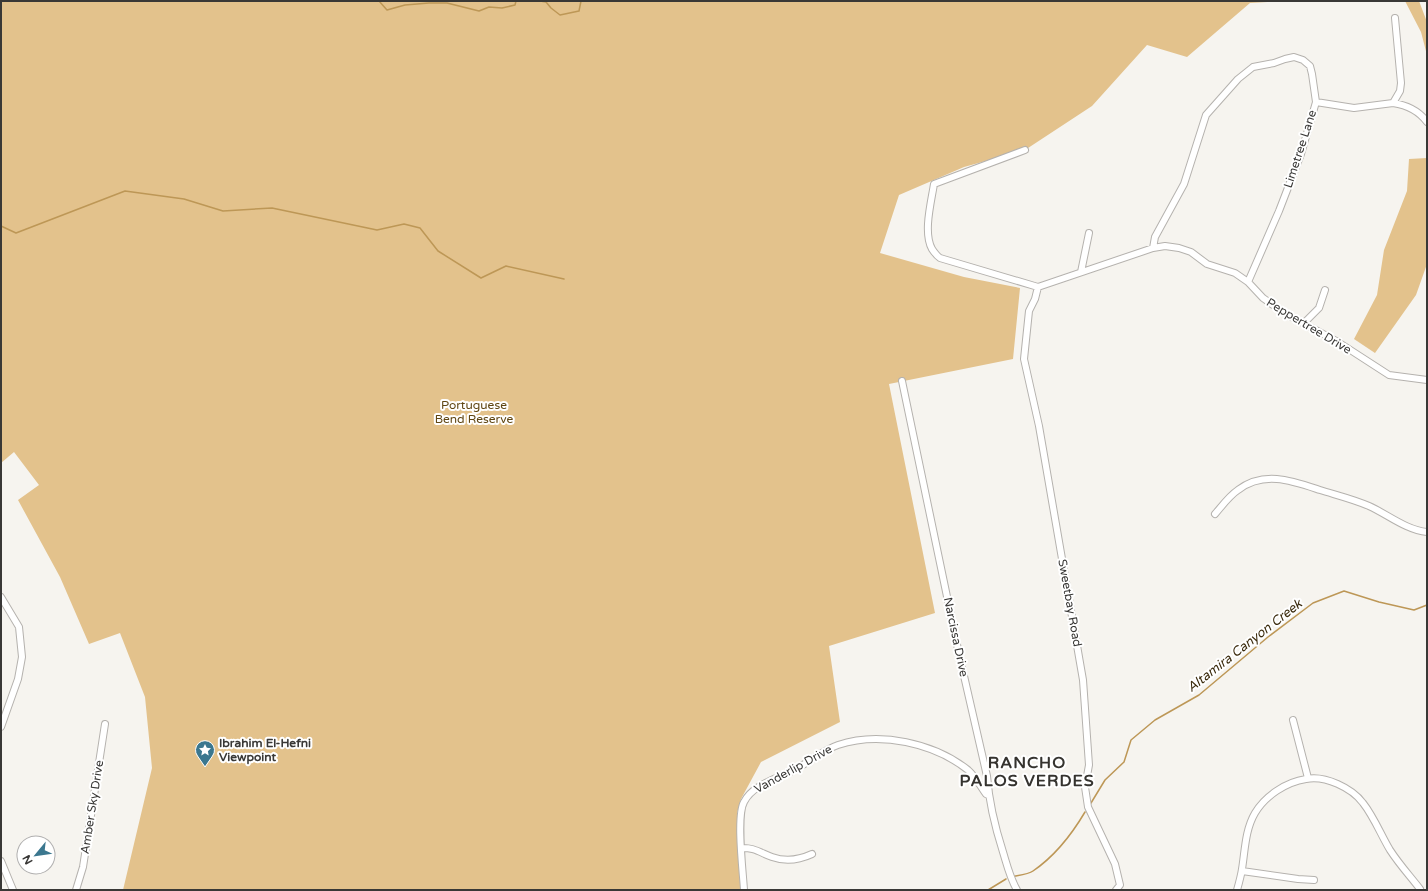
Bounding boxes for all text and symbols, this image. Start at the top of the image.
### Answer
street label: Limetree Lane [1281,108,1319,190]
street label: Peppertree Drive [1264,295,1354,357]
park label: Portuguese Bend Reserve [435,398,514,426]
street label: Sweetbay Road [1055,558,1085,648]
water label: Altamira Canyon Creek [1184,595,1306,696]
street label: Narcissa Drive [941,596,971,678]
place label: Ibrahim El-Hefni Viewpoint [219,736,311,765]
place icon: Ibrahim El-Hefni Viewpoint [194,739,216,767]
street label: Vanderlip Drive [752,742,835,796]
district label: RANCHO PALOS VERDES [960,753,1095,791]
street label: Amber Sky Drive [78,759,106,855]
north arrow [16,835,56,875]
text: N [20,853,36,867]

